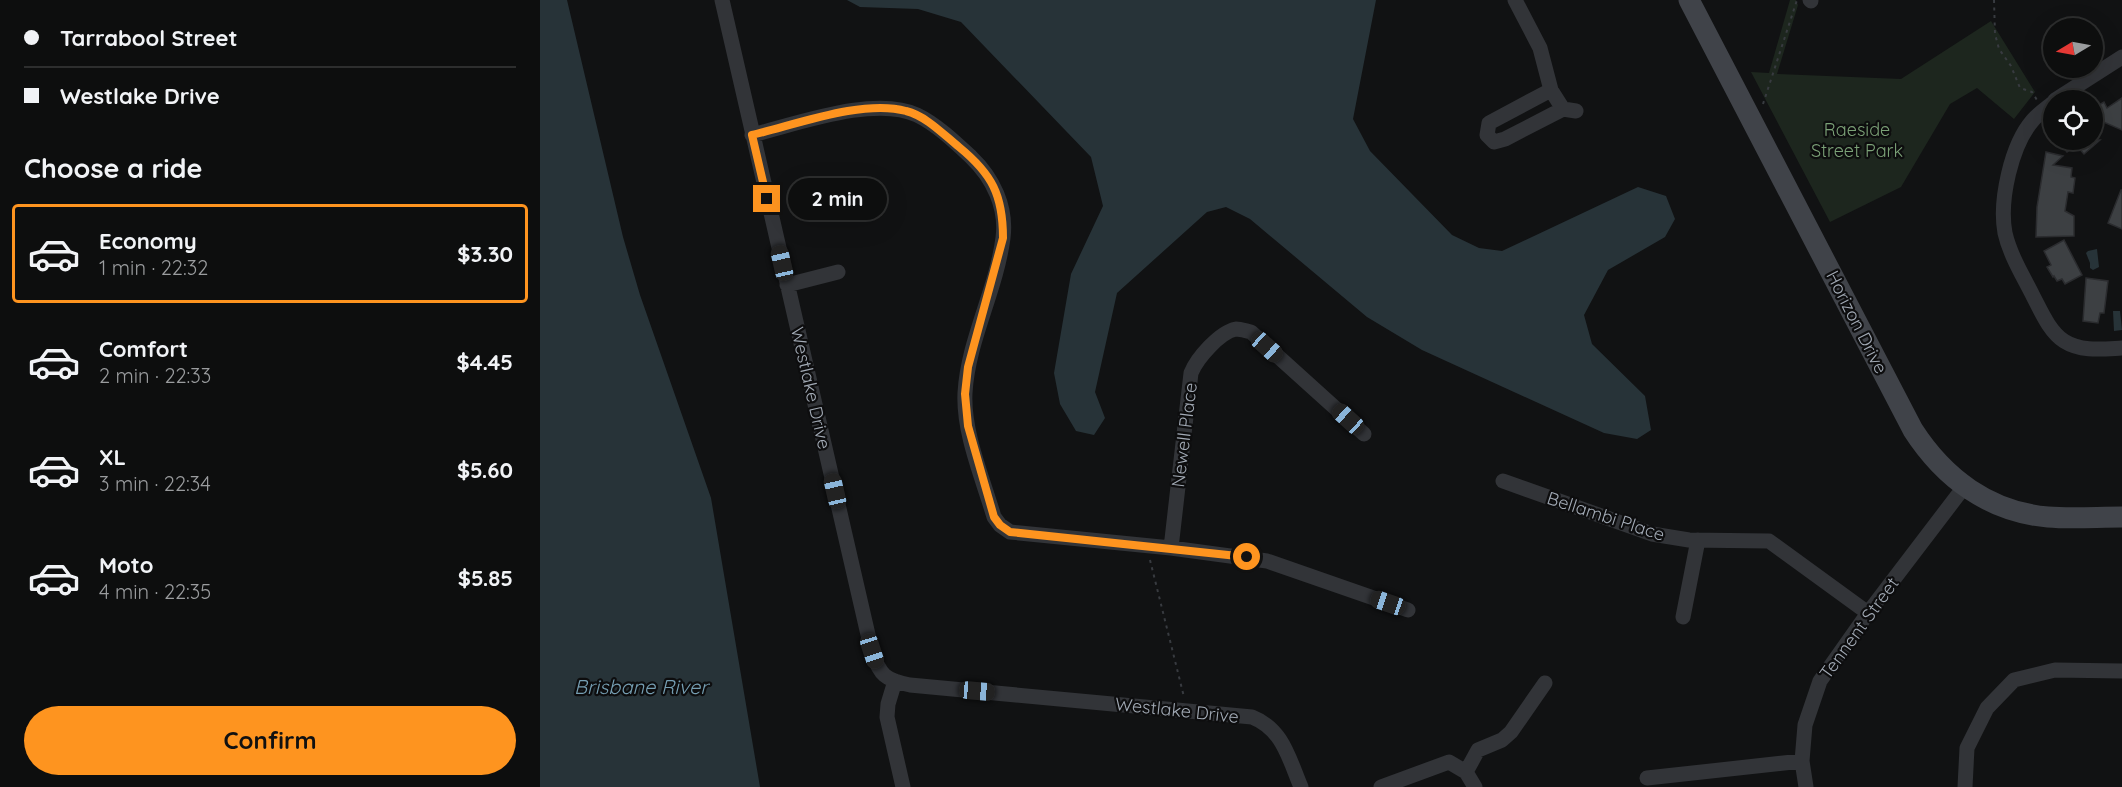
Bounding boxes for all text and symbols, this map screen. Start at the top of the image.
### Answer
north arrow [2043,18,2103,78]
map controls [2043,18,2103,150]
text: Tarrabool Street [60,24,238,52]
text: Westlake Drive [60,82,220,110]
button: locate [2043,90,2103,150]
park label: Raeside Street Park [1811,118,1903,162]
text: Choose a ride [24,151,202,185]
callout: 2 min [788,178,887,220]
route end [753,185,780,212]
text: 2 min [811,186,864,211]
icon: car [27,227,81,281]
text: Economy [99,227,197,255]
text: $3.30 [457,240,513,268]
car [769,243,795,283]
text: 1 min · 22:32 [99,255,208,280]
street label: Horizon Drive [1821,267,1893,377]
street label: Westlake Drive [786,325,836,451]
car [1248,328,1286,366]
icon: car [27,335,81,389]
text: Comfort [99,335,188,363]
text: $4.45 [457,348,513,376]
text: 2 min · 22:33 [99,363,211,388]
street label: Newell Place [1166,381,1202,489]
car [1329,400,1367,438]
icon: car [27,443,81,497]
text: XL [99,443,126,471]
text: $5.60 [457,456,513,484]
text: 3 min · 22:34 [99,471,211,496]
car [822,471,848,511]
street label: Bellambi Place [1544,486,1668,546]
route start [1233,543,1260,570]
icon: car [27,551,81,605]
text: Moto [99,551,153,579]
text: $5.85 [458,564,513,592]
street label: Tennent Street [1814,573,1904,683]
text: 4 min · 22:35 [99,579,211,604]
car [1368,589,1408,617]
car [858,631,886,671]
water label: Brisbane River [574,674,710,699]
car [958,680,996,702]
street label: Westlake Drive [1114,692,1240,728]
button: Confirm [24,706,516,775]

